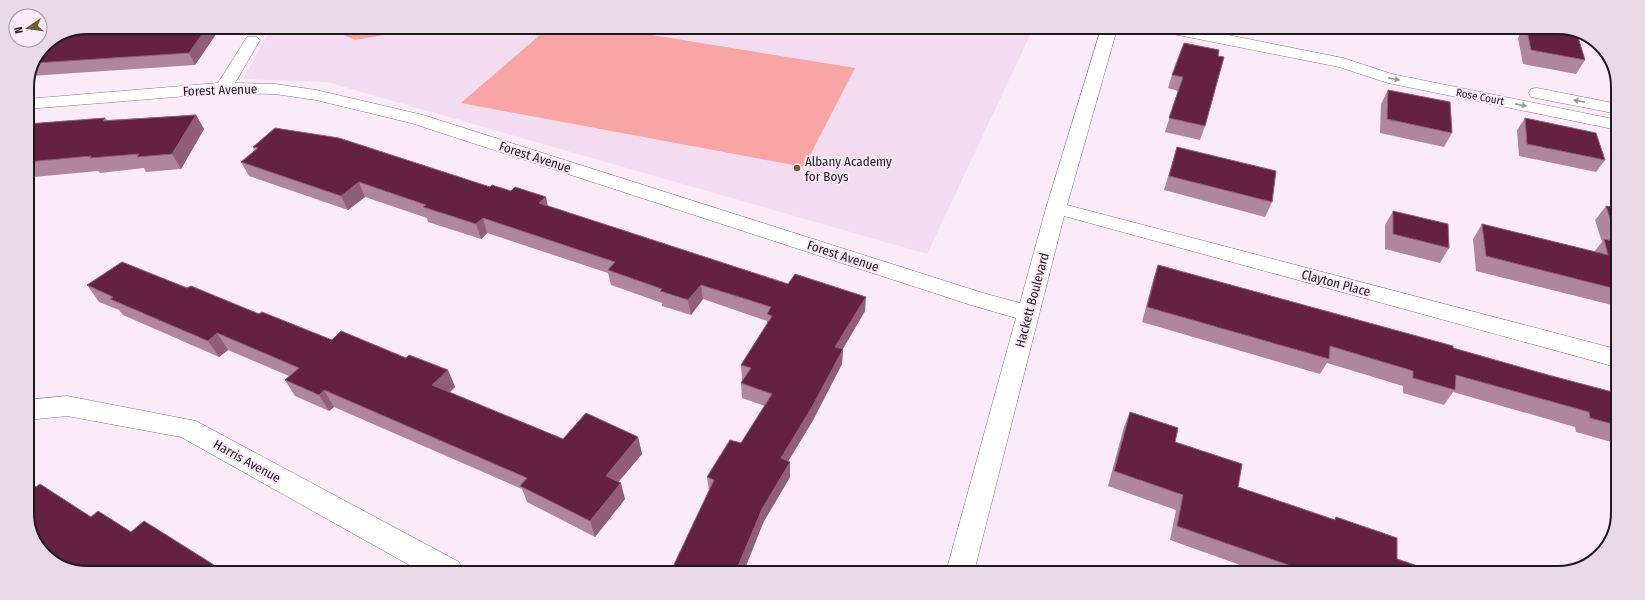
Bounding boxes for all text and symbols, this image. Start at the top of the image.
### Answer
north arrow [8,8,48,48]
text: N [12,25,26,35]
one-way arrow [1387,77,1400,83]
street label: Forest Avenue [182,81,258,99]
street label: Rose Court [1455,86,1506,108]
one-way arrow [1573,98,1586,104]
one-way arrow [1515,102,1527,108]
street label: Forest Avenue [497,138,573,176]
place label: Albany Academy for Boys [805,154,892,184]
marker: Albany Academy for Boys [792,163,802,173]
street label: Forest Avenue [805,237,881,275]
street label: Hackett Boulevard [1012,251,1052,349]
street label: Clayton Place [1300,267,1372,299]
street label: Harris Avenue [211,436,283,486]

